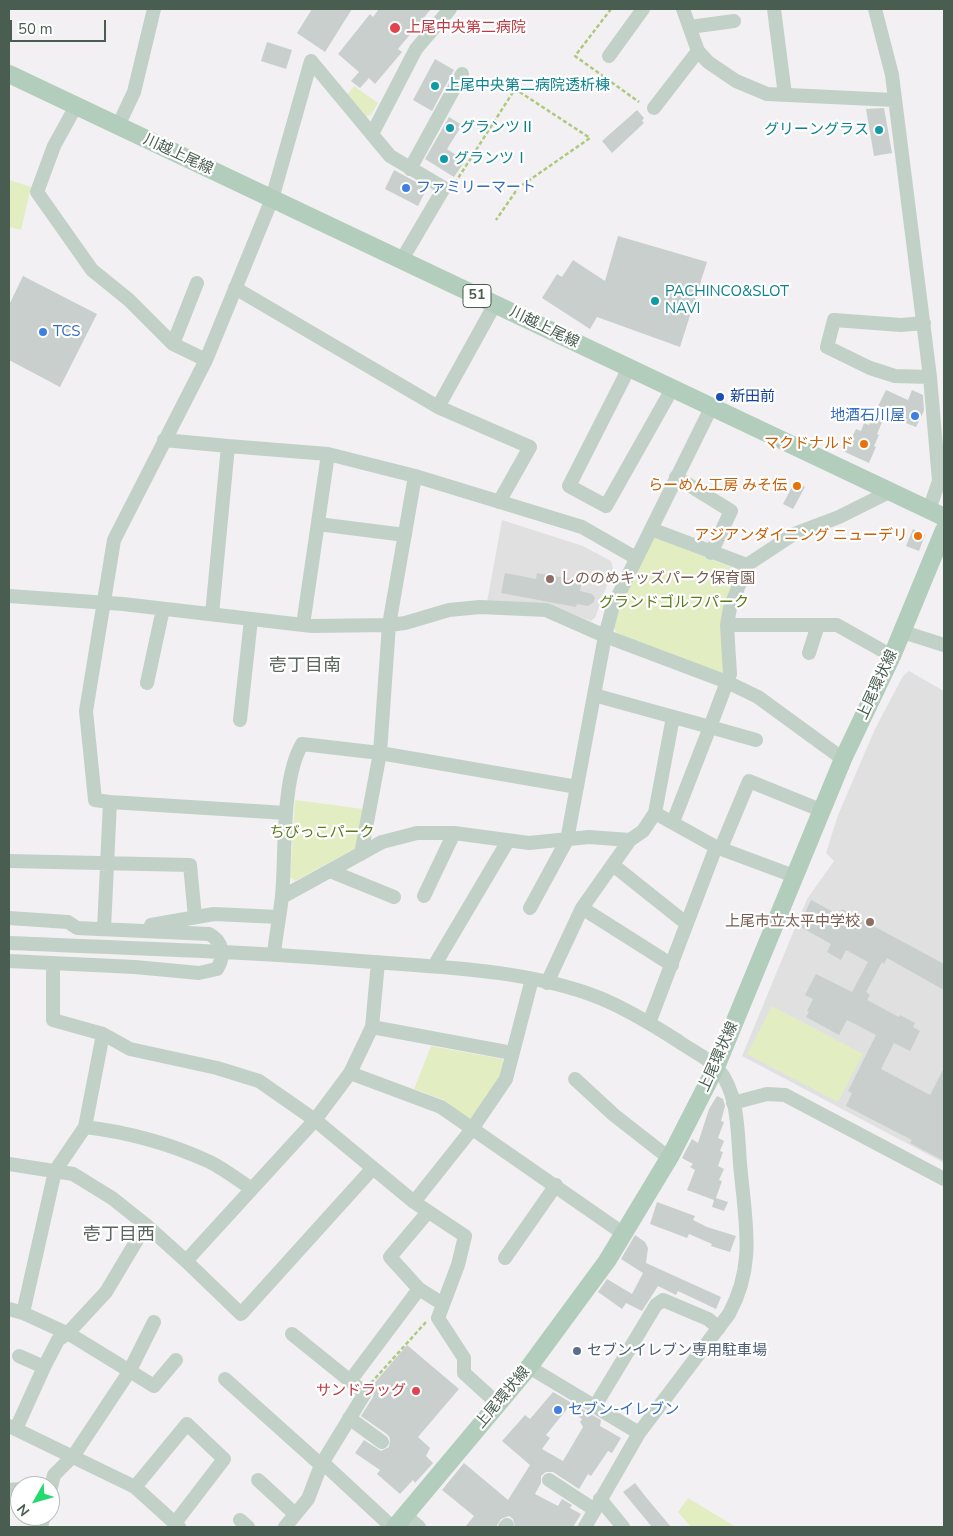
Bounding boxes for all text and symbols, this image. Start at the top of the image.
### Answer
scale bar [12,10,109,42]
text: 50 m [18,19,53,39]
place label: 上尾中央第二病院 [406,19,526,37]
marker: 上尾中央第二病院 [388,21,402,35]
place label: 上尾中央第二病院透析棟 [445,77,610,95]
marker: 上尾中央第二病院透析棟 [429,80,441,92]
place label: グランツⅡ [460,119,535,137]
place label: グリーングラス [764,121,869,139]
marker: グランツⅡ [444,122,456,134]
marker: グリーングラス [873,124,885,136]
street label: 川越上尾線 [140,131,216,179]
place label: グランツⅠ [454,150,529,168]
marker: グランツⅠ [438,153,450,165]
place label: ファミリーマート [416,179,536,197]
marker: ファミリーマート [400,182,412,194]
place label: PACHINCO&SLOT NAVI [665,283,789,318]
road number: 51 [463,284,491,308]
marker: PACHINCO&SLOT NAVI [649,295,661,307]
street label: 川越上尾線 [506,303,582,353]
place label: TCS [53,323,81,341]
marker: TCS [37,326,49,338]
place label: 新田前 [730,388,775,406]
marker: 新田前 [714,391,726,403]
place label: 地酒石川屋 [830,407,905,425]
marker: 地酒石川屋 [909,410,921,422]
place label: マクドナルド [764,435,854,453]
marker: マクドナルド [858,438,870,450]
place label: らーめん工房 みそ伝 [648,477,787,495]
marker: らーめん工房 みそ伝 [791,480,803,492]
place label: アジアンダイニング ニューデリ [694,527,908,545]
marker: アジアンダイニング ニューデリ [912,530,924,542]
place label: しののめキッズパーク保育園 [560,570,755,588]
marker: しののめキッズパーク保育園 [544,573,556,585]
park label: グランドゴルフパーク [599,594,749,612]
street label: 上尾環状線 [854,647,902,723]
district label: 壱丁目南 [269,656,341,678]
park label: ちびっこパーク [270,824,374,842]
place label: 上尾市立太平中学校 [725,913,860,931]
marker: 上尾市立太平中学校 [864,916,876,928]
street label: 上尾環状線 [696,1019,742,1095]
district label: 壱丁目西 [83,1225,155,1247]
place label: セブンイレブン専用駐車場 [587,1342,767,1360]
marker: セブンイレブン専用駐車場 [571,1345,583,1357]
street label: 上尾環状線 [472,1363,534,1433]
place label: サンドラッグ [316,1382,406,1400]
marker: サンドラッグ [410,1385,422,1397]
place label: セブン-イレブン [568,1401,679,1419]
marker: セブン-イレブン [552,1404,564,1416]
north arrow [10,1476,60,1526]
text: N [13,1500,34,1520]

